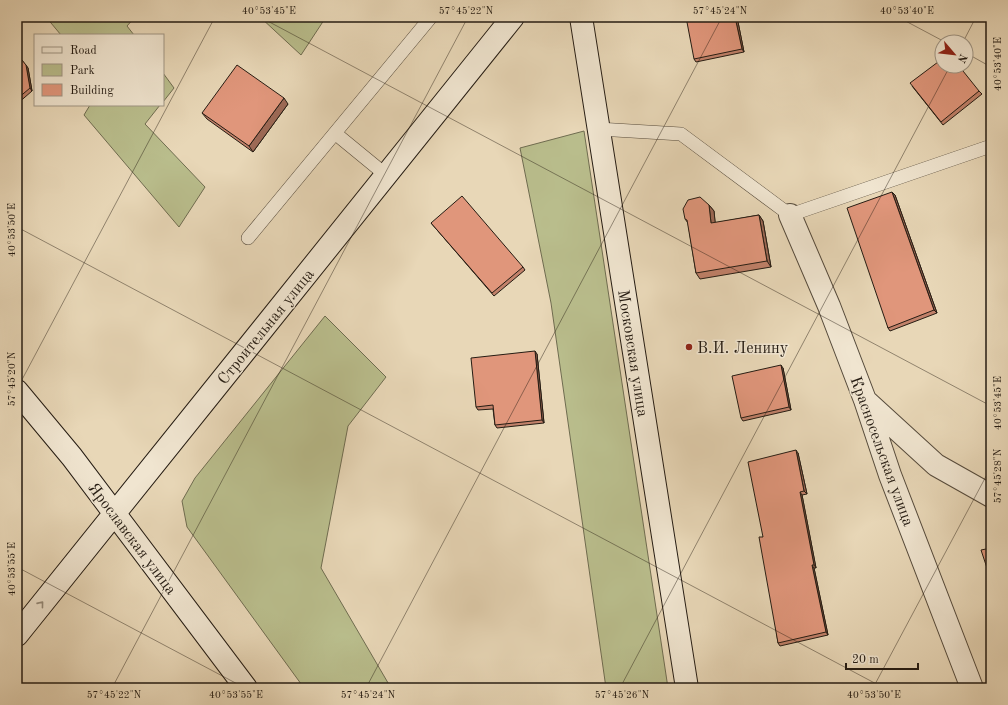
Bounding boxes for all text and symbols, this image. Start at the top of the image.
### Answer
text: 40°53'45"E [242,6,296,16]
text: 57°45'22"N [439,6,494,16]
text: 57°45'24"N [693,6,748,16]
text: 40°53'40"E [880,6,934,16]
legend [34,34,164,106]
north arrow [934,34,974,74]
text: 40°53'40"E [993,37,1003,91]
text: Road [70,45,97,57]
text: N [954,52,968,65]
text: Park [70,65,95,77]
text: Building [70,85,114,97]
text: 40°53'50"E [7,203,17,257]
street label: Строительная улица [215,267,318,388]
street label: Московская улица [614,289,650,418]
place label: В.И. Ленину [697,341,789,357]
marker: В.И. Ленину [684,342,694,352]
text: 57°45'20"N [7,351,17,406]
street label: Красносельская улица [847,375,916,529]
text: 40°53'45"E [993,376,1003,430]
text: 57°45'28"N [993,448,1003,503]
street label: Ярославская улица [84,480,179,598]
text: 40°53'55"E [7,542,17,596]
one-way arrow [37,602,44,609]
scale bar [846,645,918,671]
text: 20 m [852,654,879,666]
text: 57°45'22"N [87,690,142,700]
text: 40°53'55"E [209,690,263,700]
text: 57°45'24"N [341,690,396,700]
text: 57°45'26"N [595,690,650,700]
text: 40°53'50"E [847,690,901,700]

